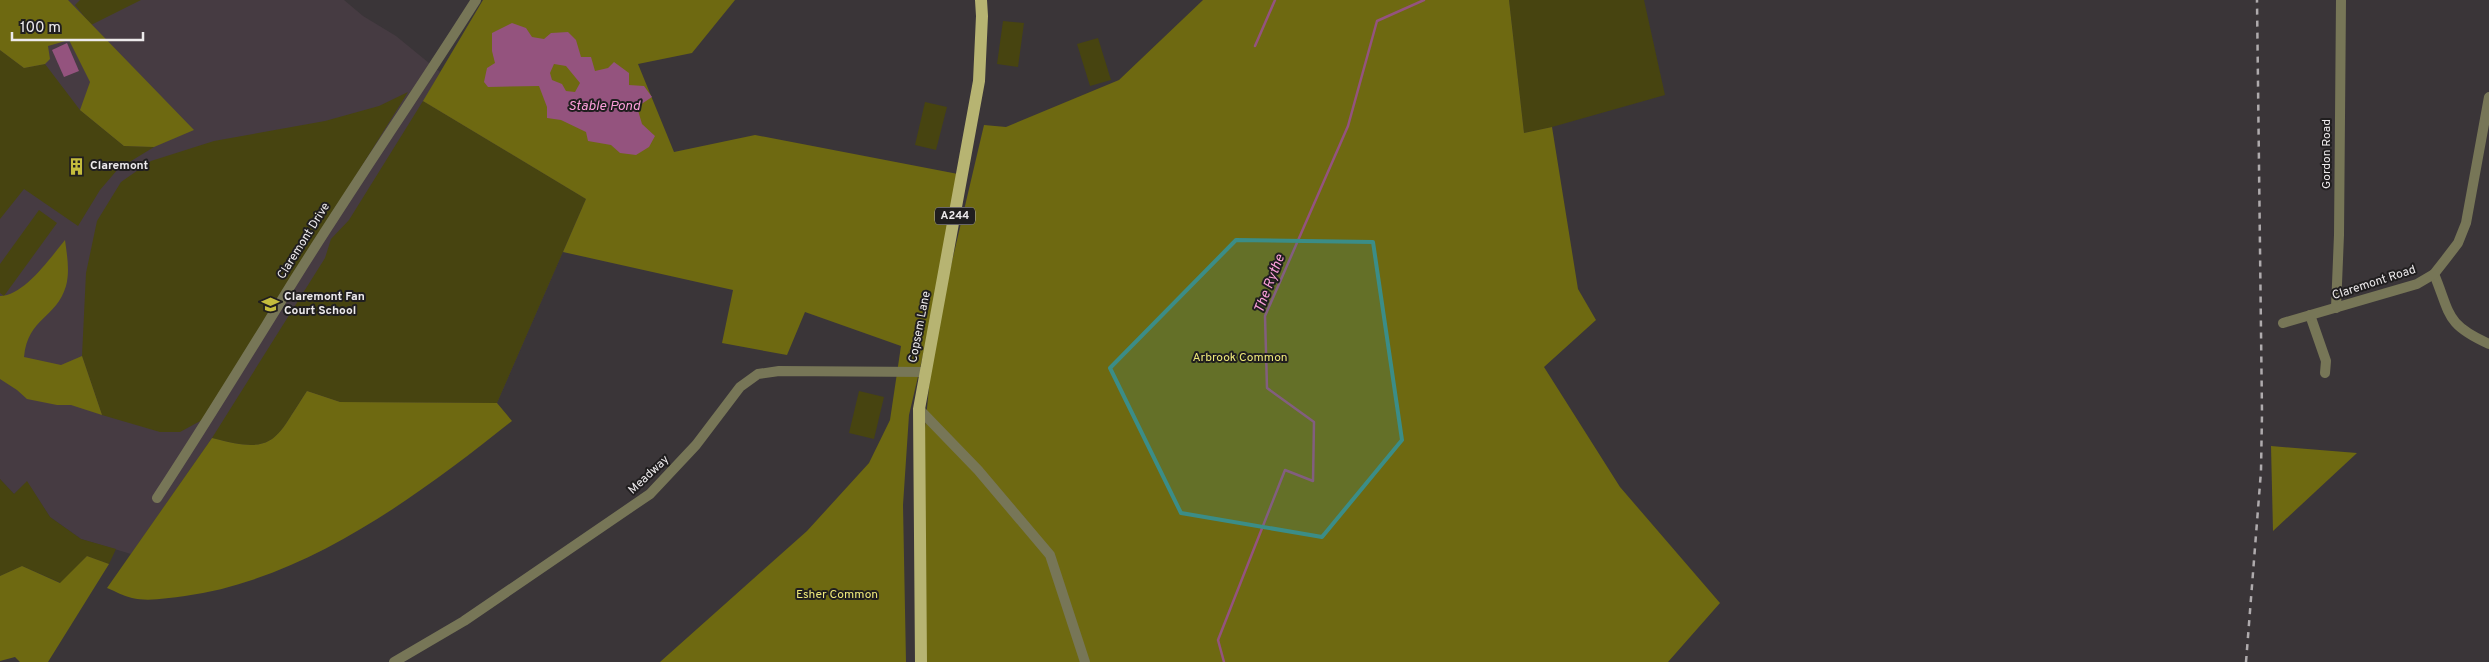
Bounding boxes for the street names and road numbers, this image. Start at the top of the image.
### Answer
street label: Gordon Road [2319,119,2335,189]
street label: Claremont Drive [274,200,334,282]
road number: A244 [935,208,975,225]
street label: Claremont Road [2330,262,2418,304]
street label: Copsem Lane [905,290,935,364]
street label: Meadway [625,452,673,498]

